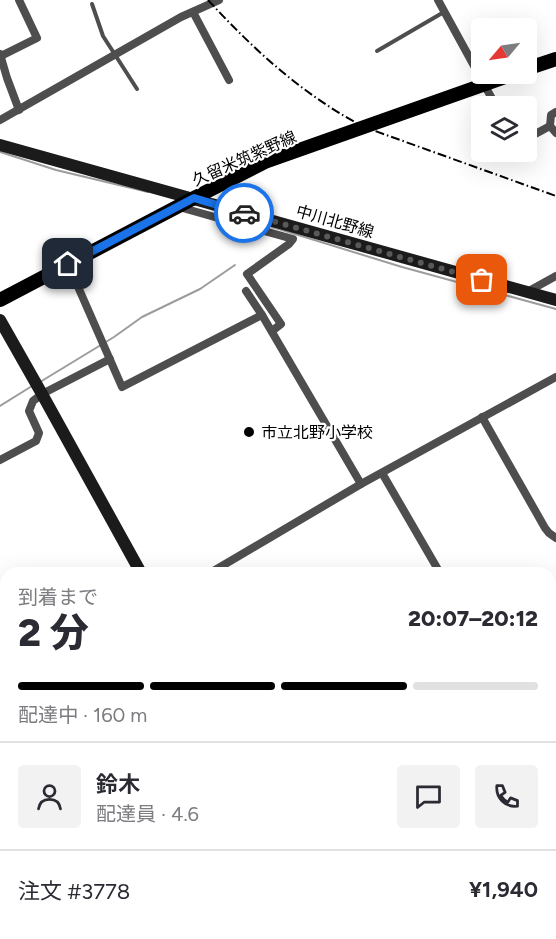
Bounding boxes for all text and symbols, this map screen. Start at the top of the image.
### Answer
north arrow [471,18,537,84]
map controls [471,18,537,162]
button: layers [471,96,537,162]
street label: 久留米筑紫野線 [189,127,299,190]
courier [214,183,274,243]
icon: car [228,197,261,230]
street label: 中川北野線 [294,201,376,242]
pin [42,238,93,289]
icon: home [51,247,84,280]
pin [456,254,507,305]
icon: bag [465,263,498,296]
place label: 市立北野小学校 [261,423,373,442]
marker: 市立北野小学校 [242,425,256,439]
text: 到着まで [18,585,98,609]
text: 20:07–20:12 [408,605,538,632]
text: 2 分 [18,609,89,656]
text: 配達中 · 160 m [18,703,147,727]
button: person [18,765,81,828]
button: chat [397,765,460,828]
button: phone [475,765,538,828]
text: 鈴木 [96,771,140,798]
text: 配達員 · 4.6 [96,802,199,826]
text: ¥1,940 [469,876,538,903]
text: 注文 #3778 [18,878,130,905]

